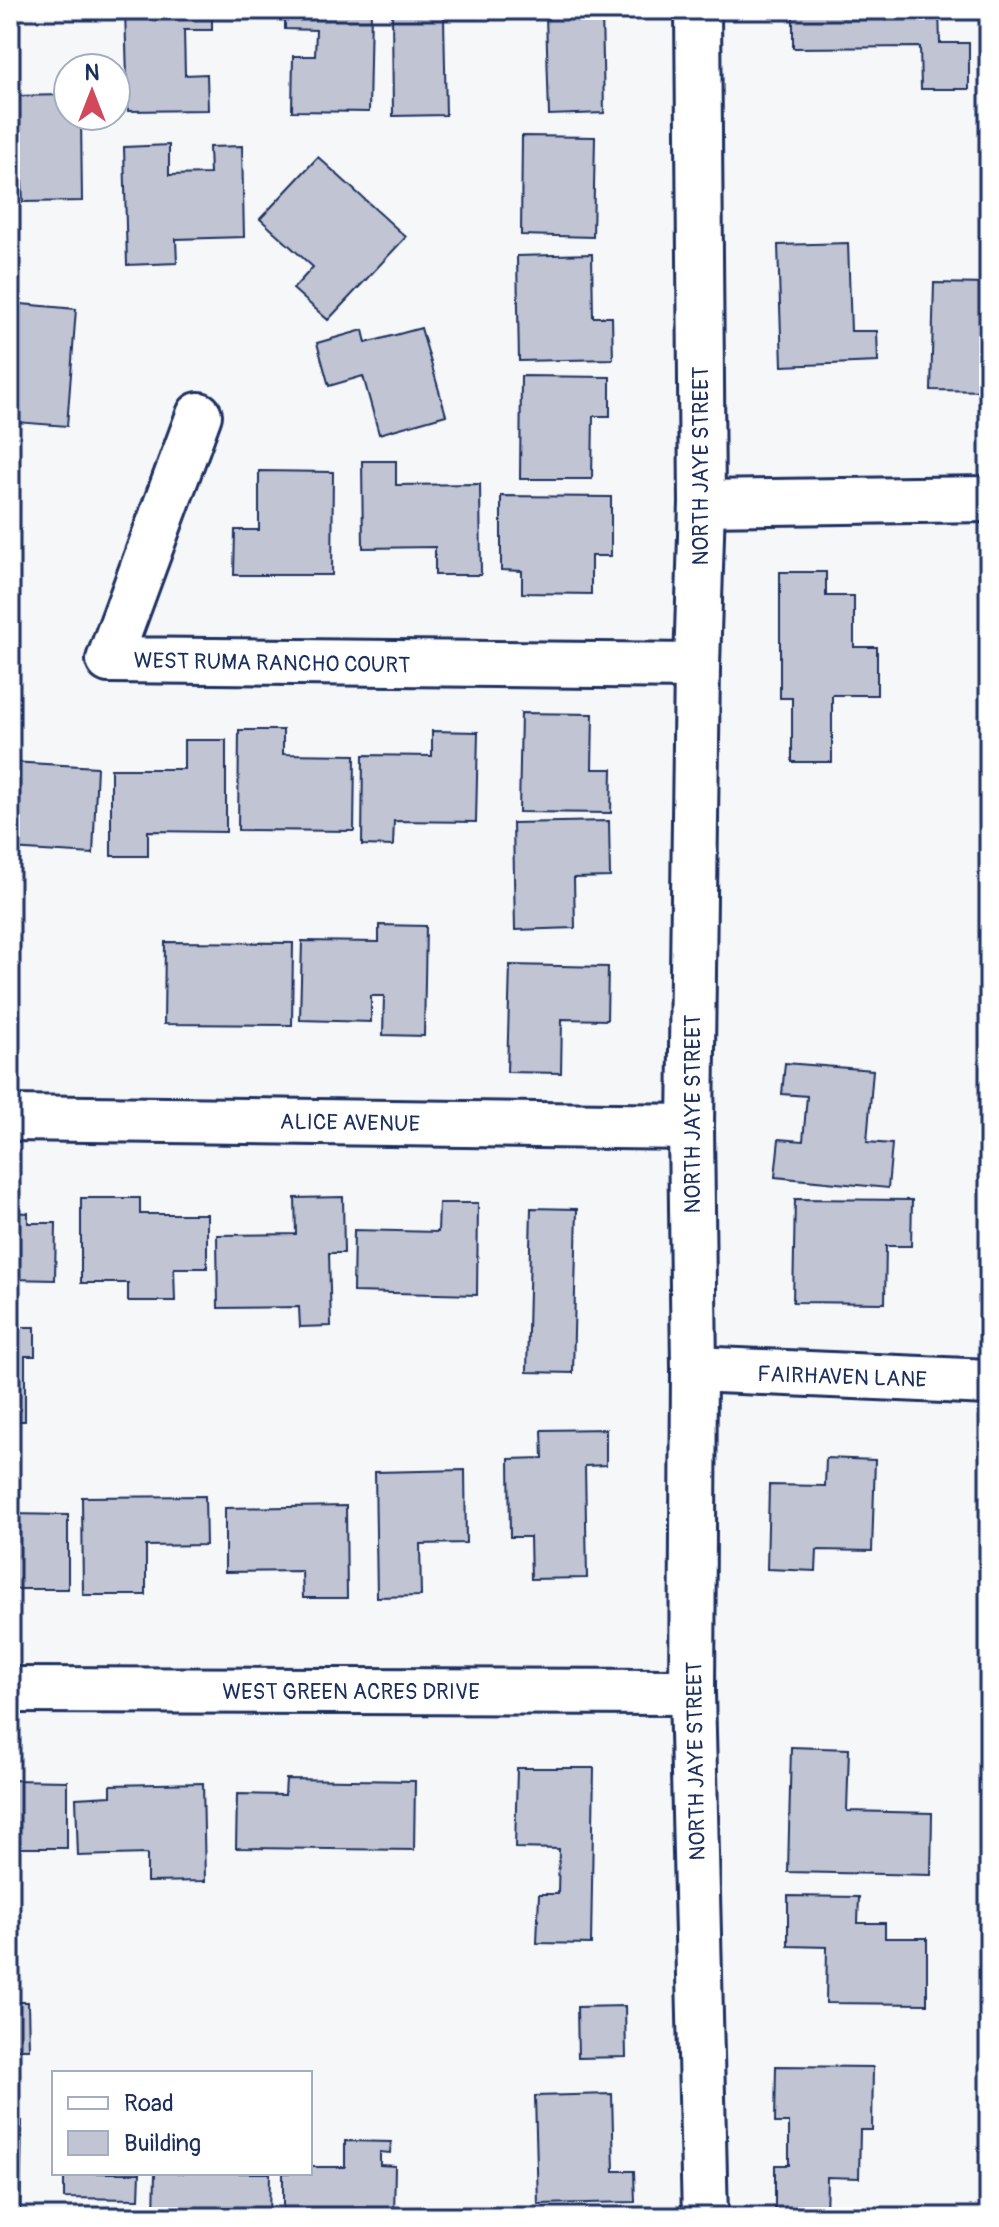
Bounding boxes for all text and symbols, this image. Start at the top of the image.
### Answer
north arrow [52,52,132,132]
text: N [85,59,100,87]
street label: NORTH JAYE STREET [687,366,715,566]
street label: WEST RUMA RANCHO COURT [133,647,410,679]
street label: NORTH JAYE STREET [679,1014,707,1214]
street label: ALICE AVENUE [280,1108,420,1138]
street label: FAIRHAVEN LANE [757,1360,927,1394]
street label: NORTH JAYE STREET [680,1661,712,1861]
street label: WEST GREEN ACRES DRIVE [222,1678,480,1706]
legend [52,2071,312,2175]
text: Road [124,2089,174,2118]
text: Building [124,2129,201,2158]

